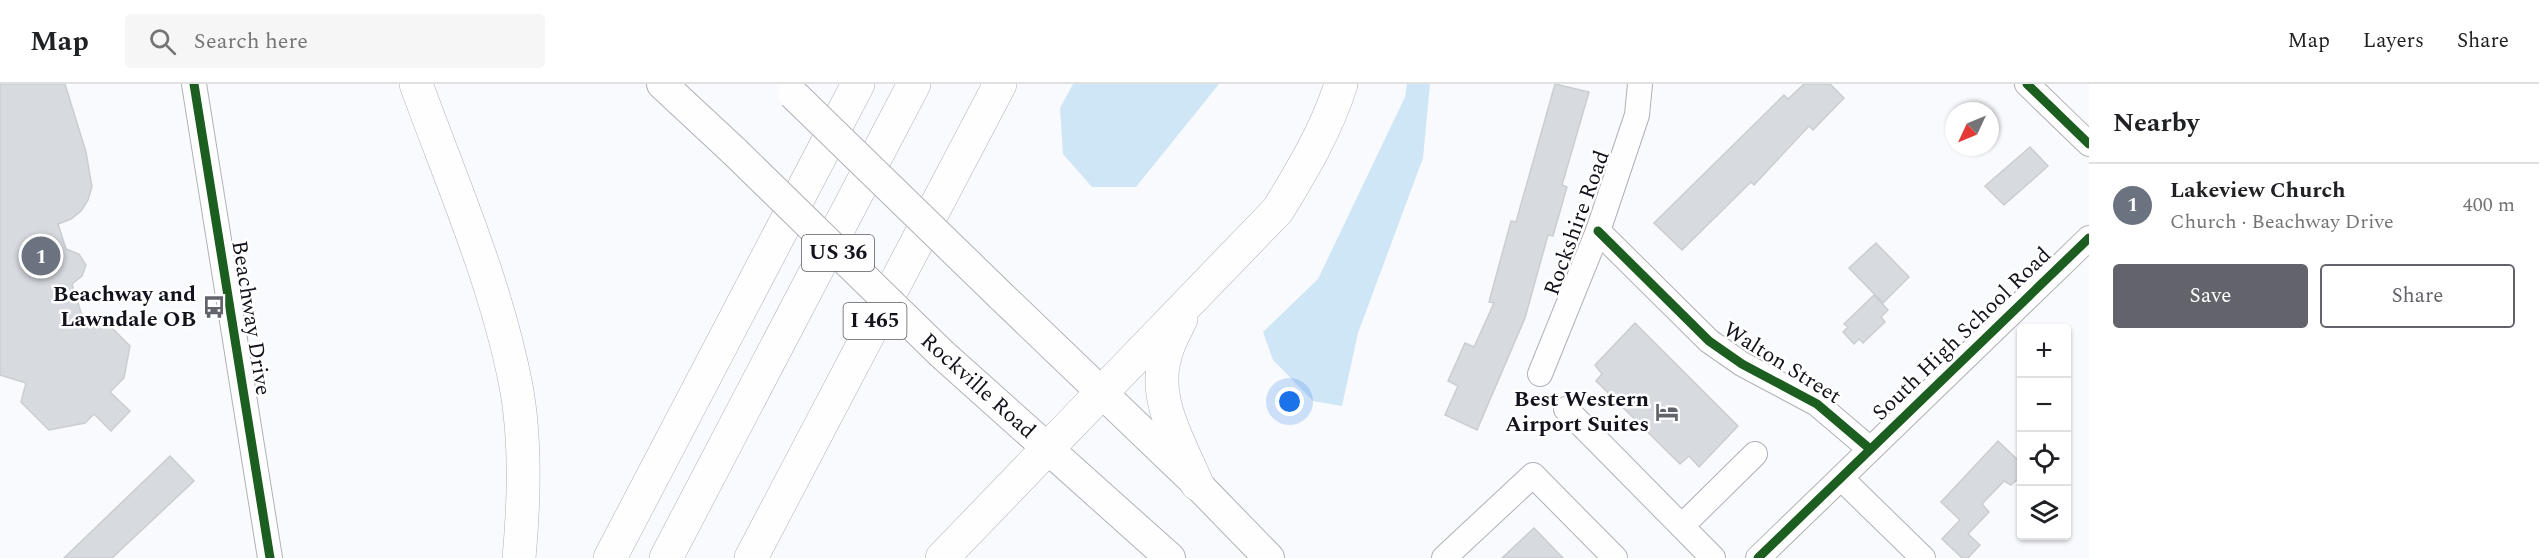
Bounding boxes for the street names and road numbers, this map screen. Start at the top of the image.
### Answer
street label: Rockshire Road [1535,146,1619,300]
road number: US 36 [802,235,874,271]
street label: Beachway Drive [222,238,280,398]
street label: South High School Road [1865,239,2059,429]
road number: I 465 [844,303,906,339]
street label: Walton Street [1716,314,1848,413]
street label: Rockville Road [913,325,1043,447]

